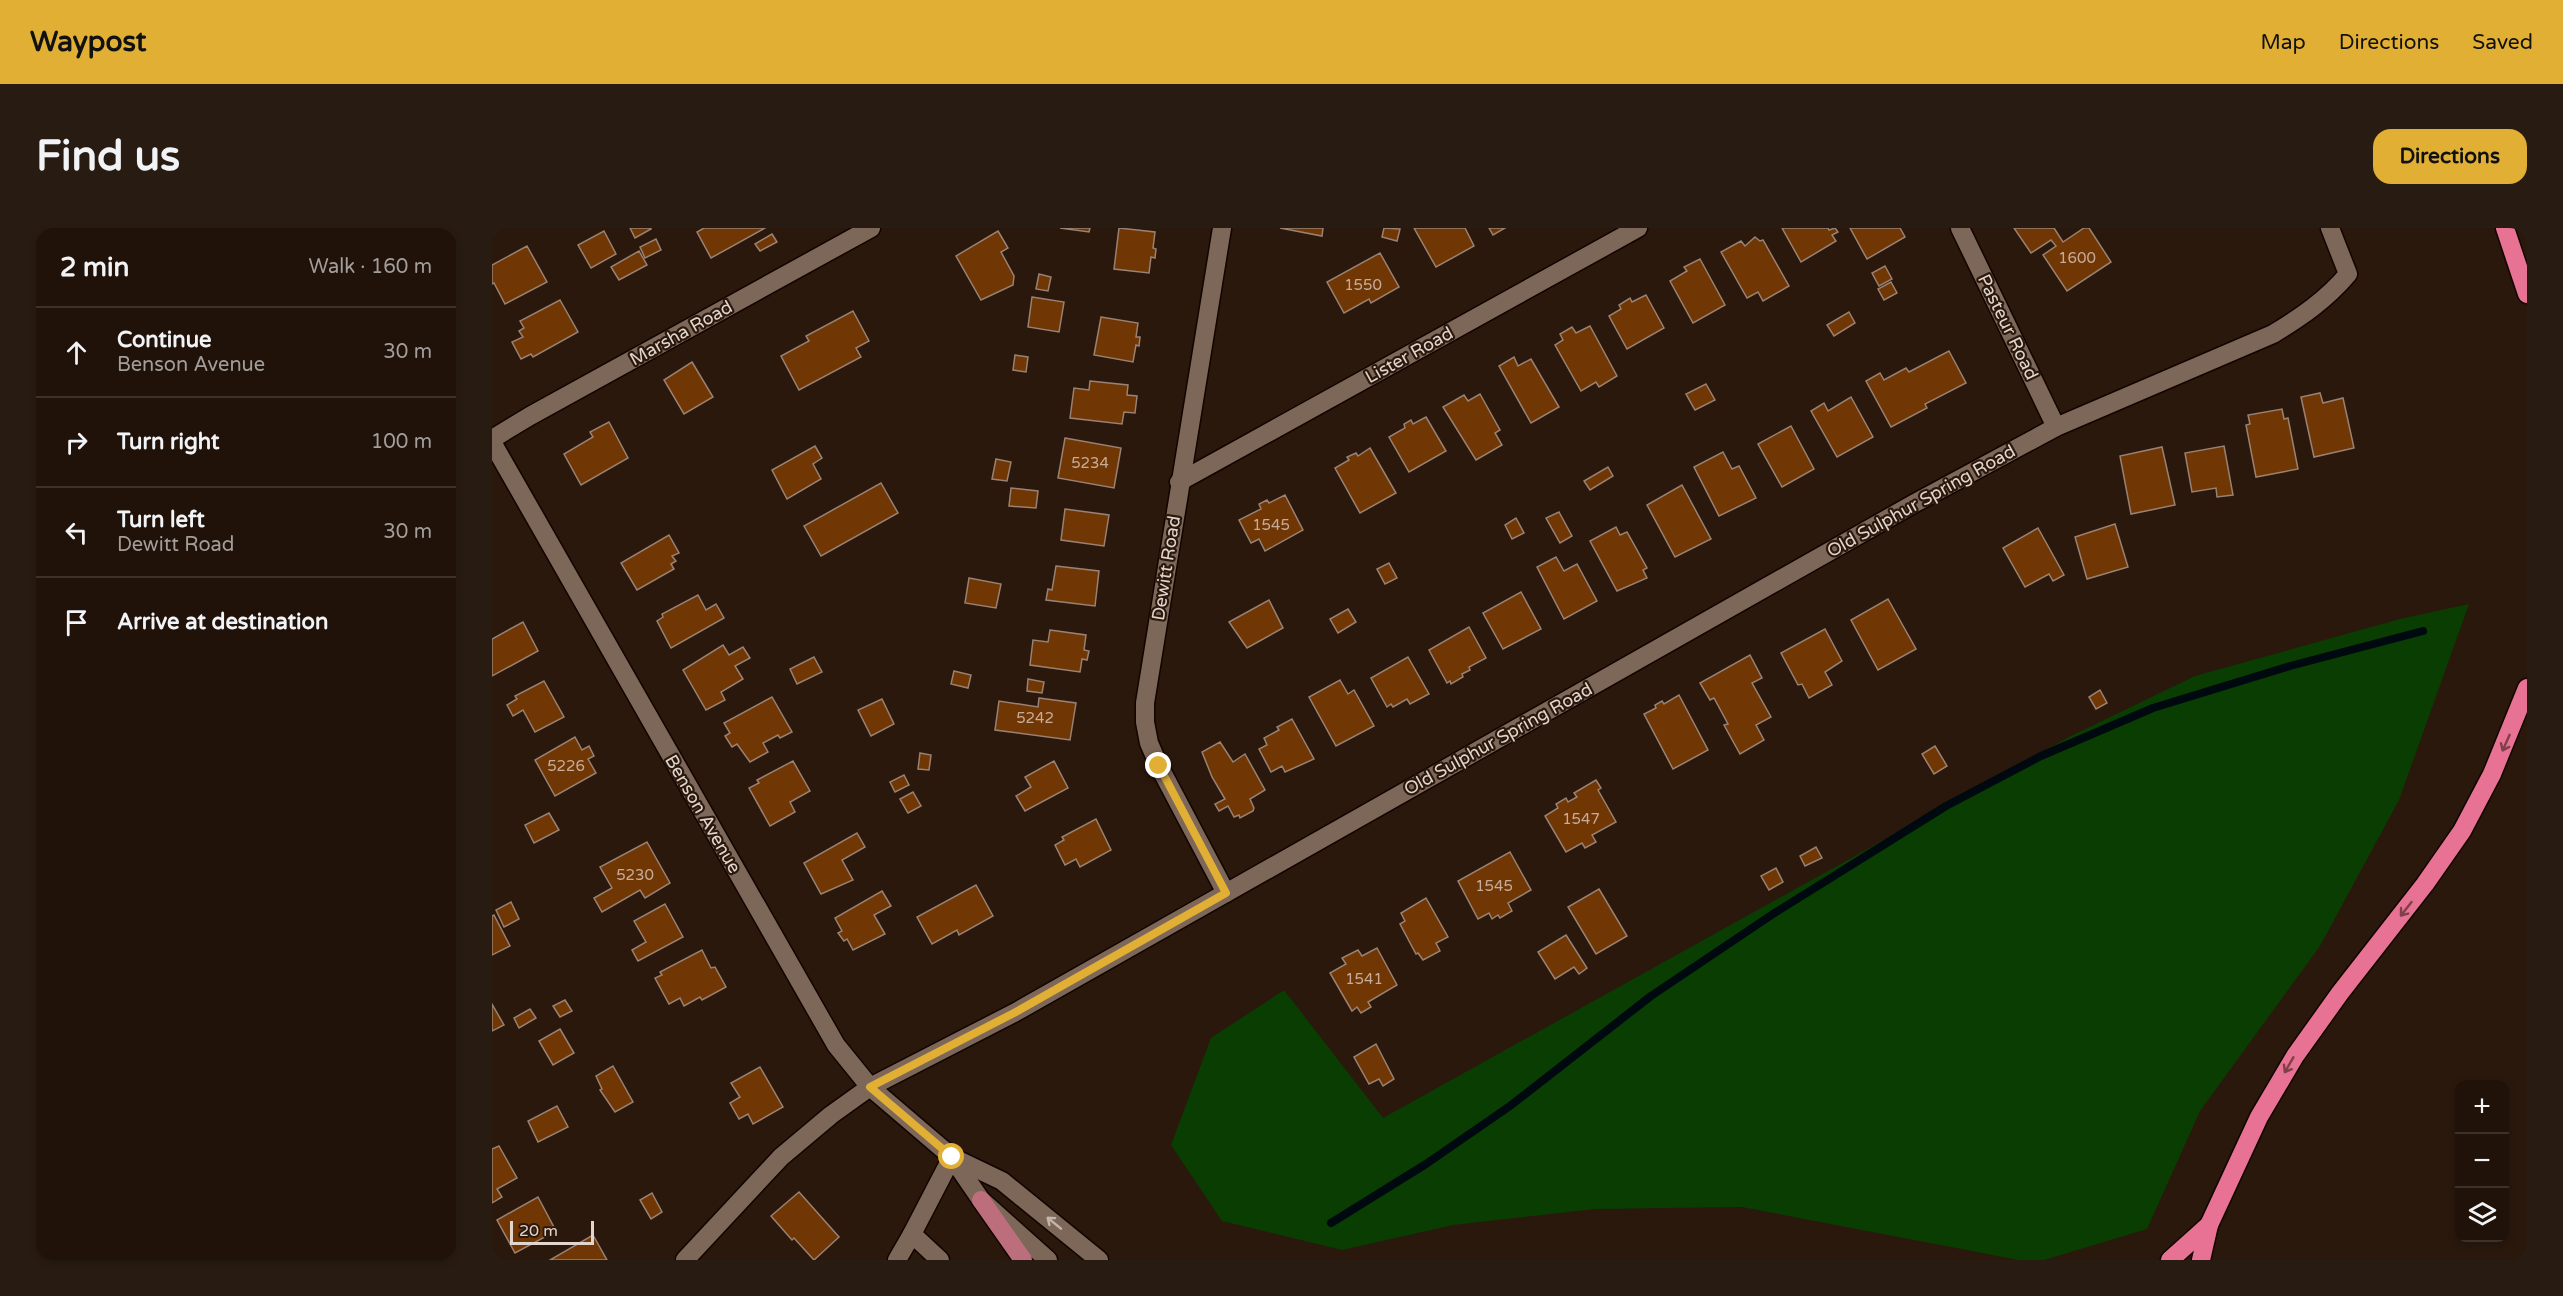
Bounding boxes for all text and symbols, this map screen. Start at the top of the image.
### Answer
text: Waypost [30,25,146,59]
text: Map [2260,30,2306,55]
text: Directions [2339,30,2439,55]
text: Saved [2472,30,2533,55]
button: Directions [2373,129,2527,184]
text: Find us [36,131,180,182]
house number: 1600 [2058,249,2096,267]
text: 2 min [60,252,129,283]
text: Walk · 160 m [309,255,432,279]
street label: Pasteur Road [1973,270,2043,384]
house number: 1550 [1344,276,1382,294]
street label: Marsha Road [626,296,736,370]
street label: Lister Road [1361,322,1457,388]
text: Continue [117,327,212,353]
icon: ahead [60,336,93,369]
text: 30 m [383,340,432,364]
text: Benson Avenue [117,353,265,377]
icon: right [60,426,93,459]
text: Turn right [117,429,219,455]
text: 100 m [371,430,432,454]
street label: Old Sulphur Spring Road [1823,440,2019,562]
house number: 5234 [1071,454,1109,472]
text: Turn left [117,507,205,533]
street label: Dewitt Road [1147,514,1185,622]
icon: left [60,516,93,549]
house number: 1545 [1252,516,1290,534]
text: 30 m [383,520,432,544]
text: Dewitt Road [117,533,234,557]
icon: arrive [60,606,93,639]
text: Arrive at destination [117,609,328,635]
street label: Old Sulphur Spring Road [1400,678,1596,800]
house number: 5242 [1016,709,1054,727]
one-way arrow [2500,733,2511,751]
street label: Benson Avenue [660,751,746,877]
route end [1145,752,1171,778]
house number: 5226 [547,757,585,775]
house number: 1547 [1562,810,1600,828]
house number: 5230 [616,866,654,884]
house number: 1545 [1475,877,1513,895]
one-way arrow [2399,901,2412,917]
house number: 1541 [1345,970,1383,988]
one-way arrow [2283,1056,2295,1073]
map controls [2455,1080,2509,1242]
button: + [2455,1080,2509,1134]
button: − [2455,1134,2509,1188]
route start [938,1143,964,1169]
button: layers [2455,1188,2509,1242]
one-way arrow [1047,1216,1062,1230]
scale bar [510,1218,594,1246]
text: 20 m [519,1221,558,1241]

